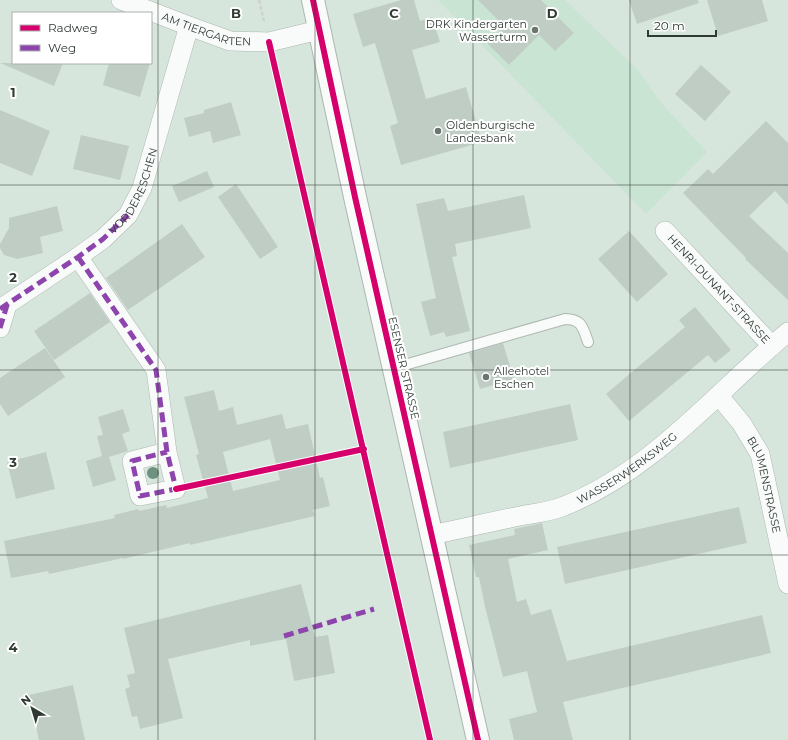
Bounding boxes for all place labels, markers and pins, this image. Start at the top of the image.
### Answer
place label: DRK Kindergarten Wasserturm [426,17,527,44]
marker: DRK Kindergarten Wasserturm [530,25,540,35]
place label: Oldenburgische Landesbank [446,118,535,145]
marker: Oldenburgische Landesbank [433,126,443,136]
place label: Alleehotel Eschen [494,364,549,391]
marker: Alleehotel Eschen [481,372,491,382]

